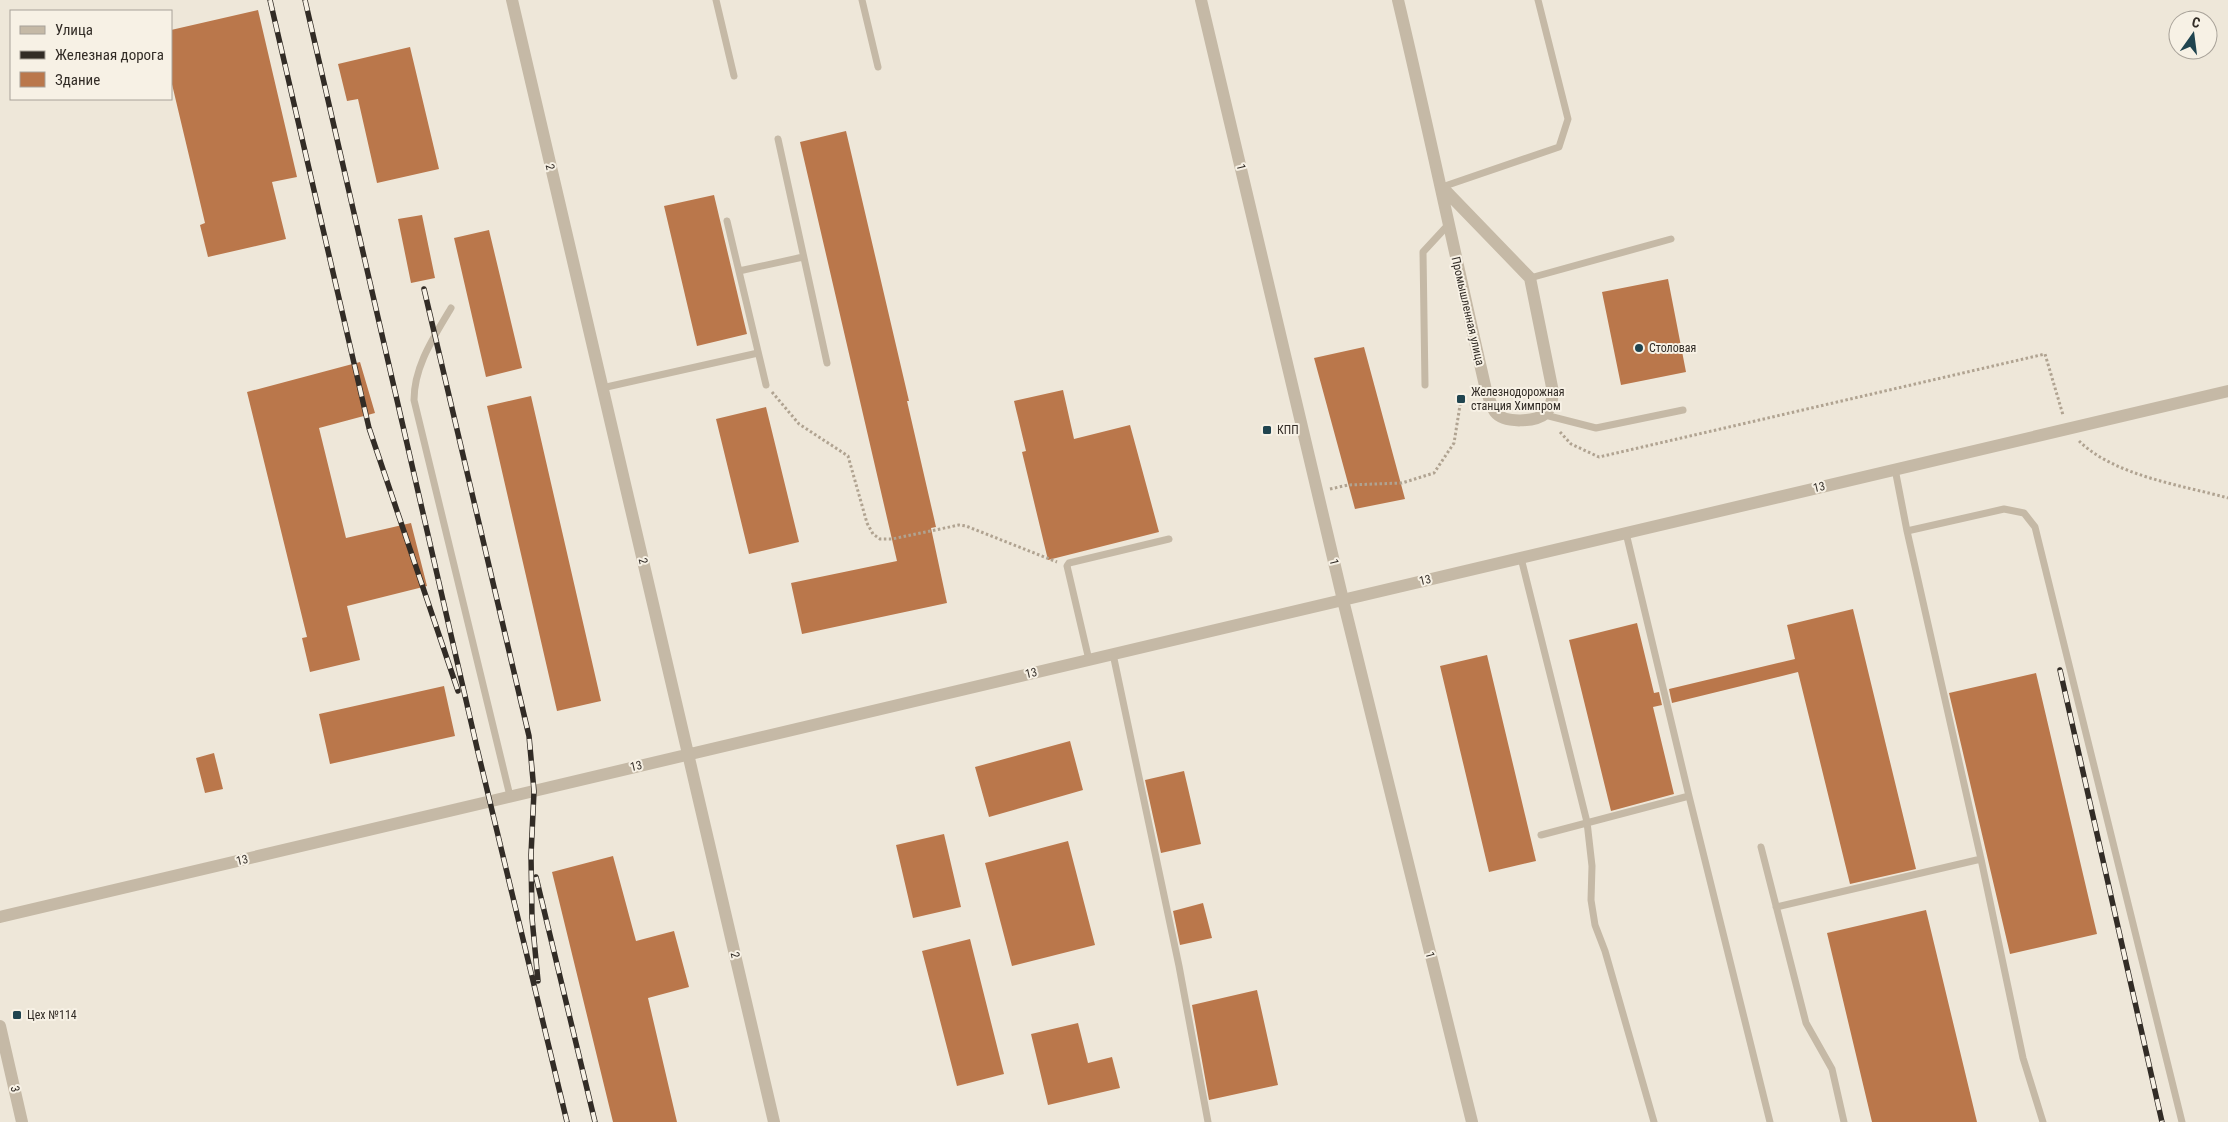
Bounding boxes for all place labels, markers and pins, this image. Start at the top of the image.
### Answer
place label: Столовая [1649,341,1696,355]
marker: Столовая [1633,342,1645,354]
place label: Железнодорожная станция Химпром [1471,385,1565,413]
marker: Железнодорожная станция Химпром [1455,393,1467,405]
place label: КПП [1277,423,1299,437]
marker: КПП [1261,424,1273,436]
place label: Цех №114 [27,1008,77,1022]
marker: Цех №114 [11,1009,23,1021]

